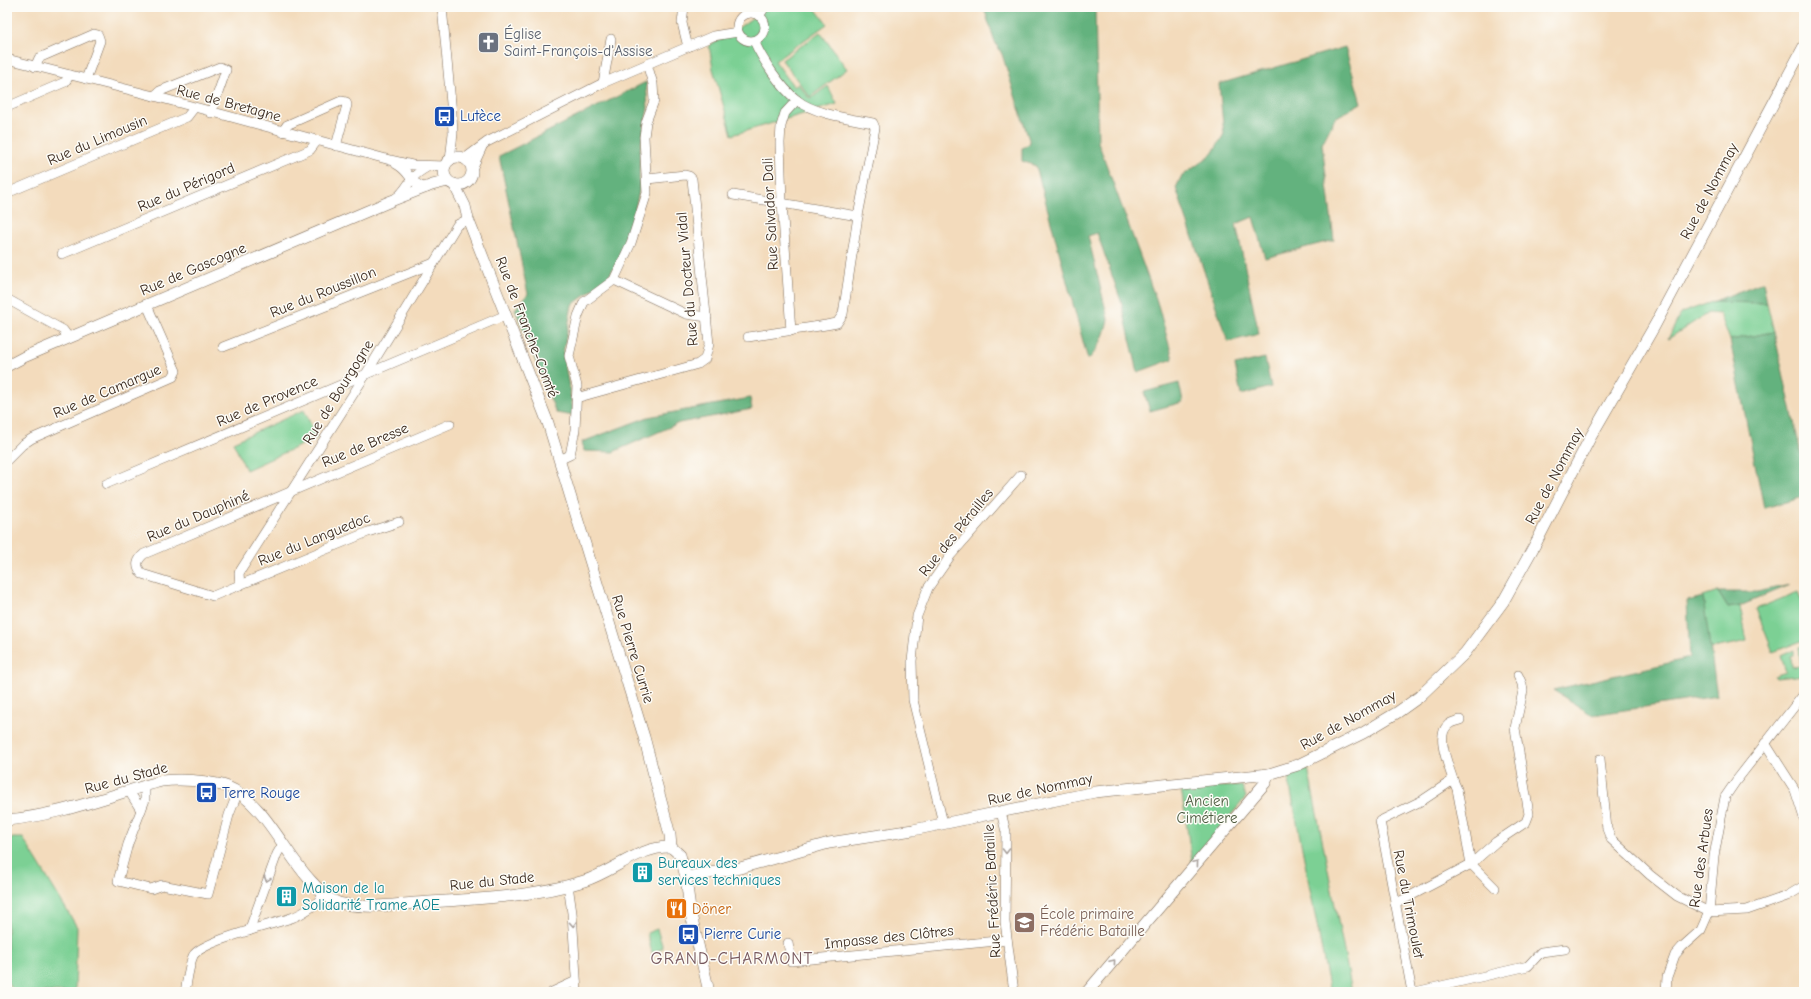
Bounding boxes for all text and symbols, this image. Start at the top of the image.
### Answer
place label: Église Saint-François-d'Assise [504,24,653,60]
church icon: Église Saint-François-d'Assise [476,30,502,56]
street label: Rue de Bretagne [175,80,284,126]
bus stop icon: Lutèce [432,103,458,129]
place label: Lutèce [460,107,502,125]
street label: Rue du Limousin [44,111,150,169]
street label: Rue de Nommay [1676,139,1742,242]
street label: Rue Salvador Dali [758,157,782,271]
street label: Rue du Périgord [135,158,237,216]
street label: Rue du Docteur Vidal [672,211,702,347]
street label: Rue de Gascogne [137,238,249,299]
street label: Rue de Franche-Comté [492,254,562,401]
street label: Rue du Roussillon [267,263,379,321]
street label: Rue de Bourgogne [299,336,378,448]
street label: Rue de Camargue [50,360,164,422]
street label: Rue de Provence [214,371,321,430]
street label: Rue de Bresse [319,419,411,471]
street label: Rue de Nommay [1521,424,1587,527]
street label: Rue des Pérailles [915,484,997,580]
street label: Rue du Dauphiné [144,486,253,546]
street label: Rue du Languedoc [255,508,373,570]
street label: Rue Pierre Currie [608,593,658,706]
street label: Rue de Nommay [1297,686,1399,754]
street label: Rue du Stade [83,758,170,798]
street label: Rue de Nommay [986,769,1094,809]
bus stop icon: Terre Rouge [194,780,220,806]
place label: Terre Rouge [222,784,301,802]
park label: Ancien Cimétiere [1177,792,1238,827]
street label: Rue des Arbues [1685,807,1717,909]
street label: Rue Frédéric Bataille [979,823,1004,958]
one-way arrow [1002,848,1010,854]
street label: Rue du Trimoulet [1390,848,1428,960]
place label: Bureaux des services techniques [658,854,781,889]
building icon: Bureaux des services techniques [629,859,655,885]
one-way arrow [1191,860,1198,867]
street label: Rue du Stade [449,868,536,894]
one-way arrow [264,876,272,883]
place label: Maison de la Solidarité Trame AOE [302,879,440,914]
building icon: Maison de la Solidarité Trame AOE [273,884,299,910]
restaurant icon: Döner [664,896,690,922]
place label: Döner [692,900,731,918]
place label: École primaire Frédéric Bataille [1040,904,1145,940]
school or university icon: École primaire Frédéric Bataille [1011,910,1037,936]
one-way arrow [568,921,577,927]
bus stop icon: Pierre Curie [676,921,702,947]
street label: Impasse des Clôtres [824,921,954,953]
place label: Pierre Curie [704,925,782,943]
district label: GRAND-CHARMONT [651,949,813,968]
one-way arrow [1108,960,1115,967]

